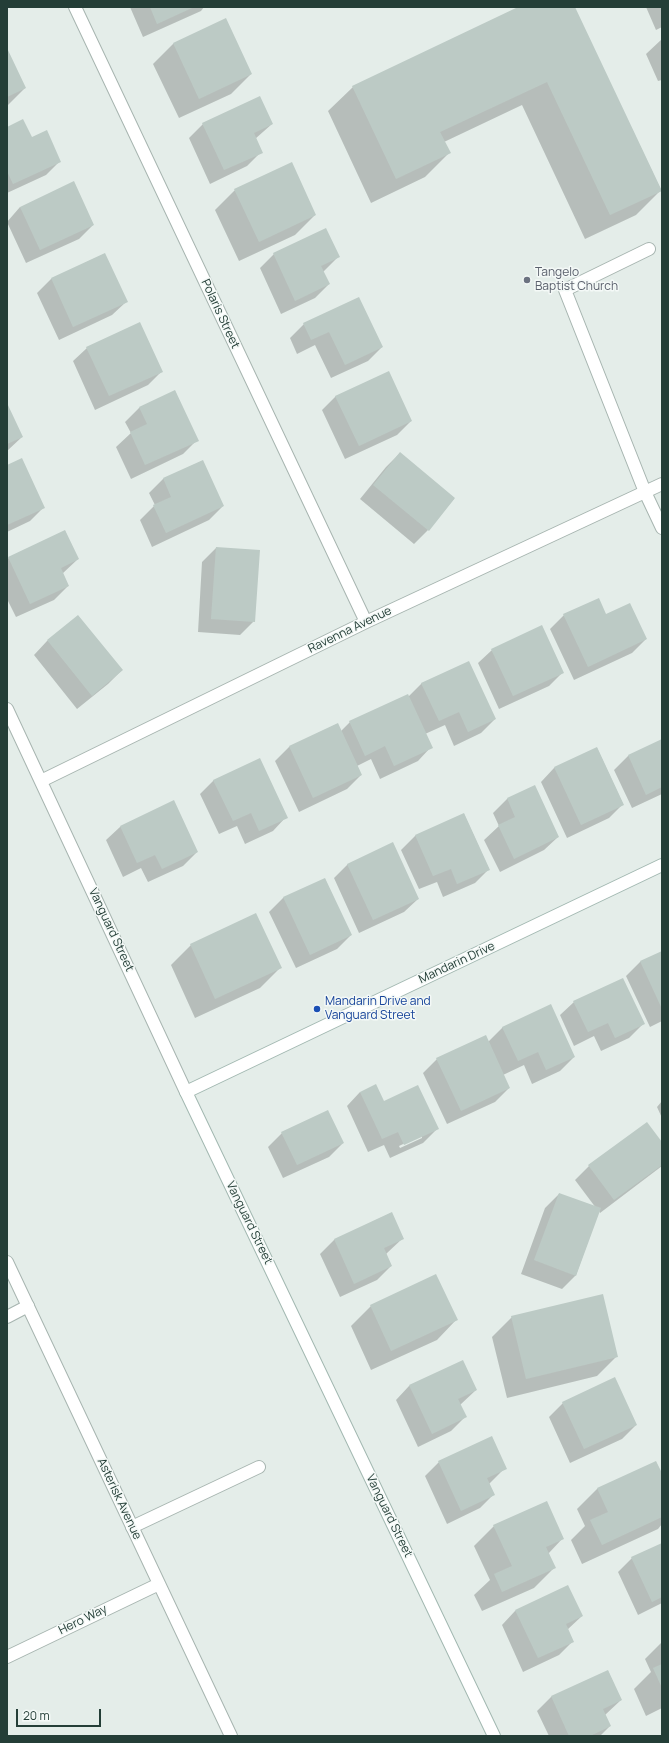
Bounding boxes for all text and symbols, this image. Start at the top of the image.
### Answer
place label: Tangelo Baptist Church [535,266,618,294]
marker: Tangelo Baptist Church [522,275,532,285]
street label: Polaris Street [198,277,242,351]
street label: Ravenna Avenue [306,604,394,656]
street label: Vanguard Street [85,886,137,974]
street label: Mandarin Drive [417,939,497,987]
place label: Mandarin Drive and Vanguard Street [325,995,431,1023]
marker: Mandarin Drive and Vanguard Street [312,1004,322,1014]
street label: Vanguard Street [223,1179,275,1267]
street label: Asterisk Avenue [94,1456,144,1542]
street label: Vanguard Street [363,1472,415,1560]
street label: Hero Way [56,1602,110,1638]
scale bar [18,1701,103,1727]
text: 20 m [23,1707,50,1724]

